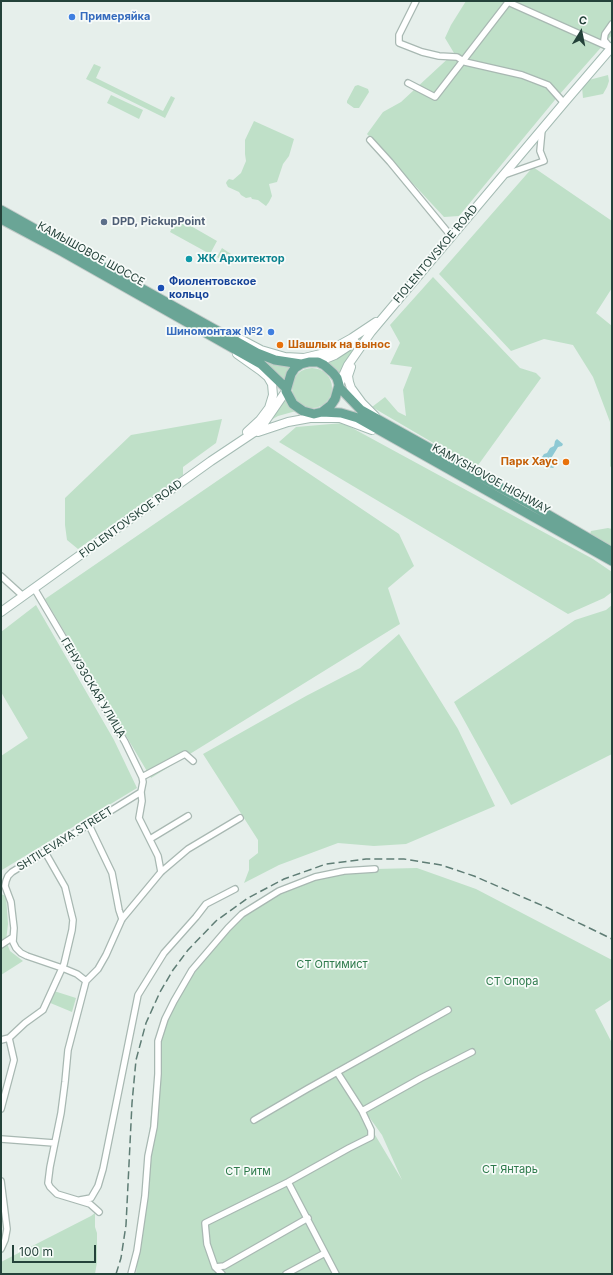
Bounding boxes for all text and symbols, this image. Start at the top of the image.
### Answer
place label: Примеряйка [80,10,150,24]
marker: Примеряйка [67,12,77,22]
north arrow [561,12,601,52]
text: С [578,13,588,28]
street label: FIOLENTOVSKOE ROAD [391,202,481,306]
place label: DPD, PickupPoint [112,215,205,229]
marker: DPD, PickupPoint [99,217,109,227]
street label: КАМЫШОВОЕ ШОССЕ [35,219,147,289]
place label: ЖК Архитектор [197,252,285,266]
marker: ЖК Архитектор [184,254,194,264]
place label: Фиолентовское кольцо [169,275,256,301]
marker: Фиолентовское кольцо [156,283,166,293]
place label: Шиномонтаж №2 [166,325,263,339]
marker: Шиномонтаж №2 [266,327,276,337]
place label: Шашлык на вынос [288,338,390,352]
marker: Шашлык на вынос [275,340,285,350]
street label: KAMYSHOVOE HIGHWAY [430,441,552,517]
place label: Парк Хаус [501,455,558,469]
marker: Парк Хаус [561,457,571,467]
street label: FIOLENTOVSKOE ROAD [77,477,185,561]
street label: ГЕНУЭЗСКАЯ УЛИЦА [58,635,128,741]
street label: SHTILEVAYA STREET [15,804,115,874]
park label: СТ Оптимист [296,958,368,972]
park label: СТ Опора [486,975,538,989]
park label: СТ Янтарь [482,1163,538,1177]
park label: СТ Ритм [225,1165,271,1179]
scale bar [14,1237,98,1263]
text: 100 m [19,1244,53,1259]

